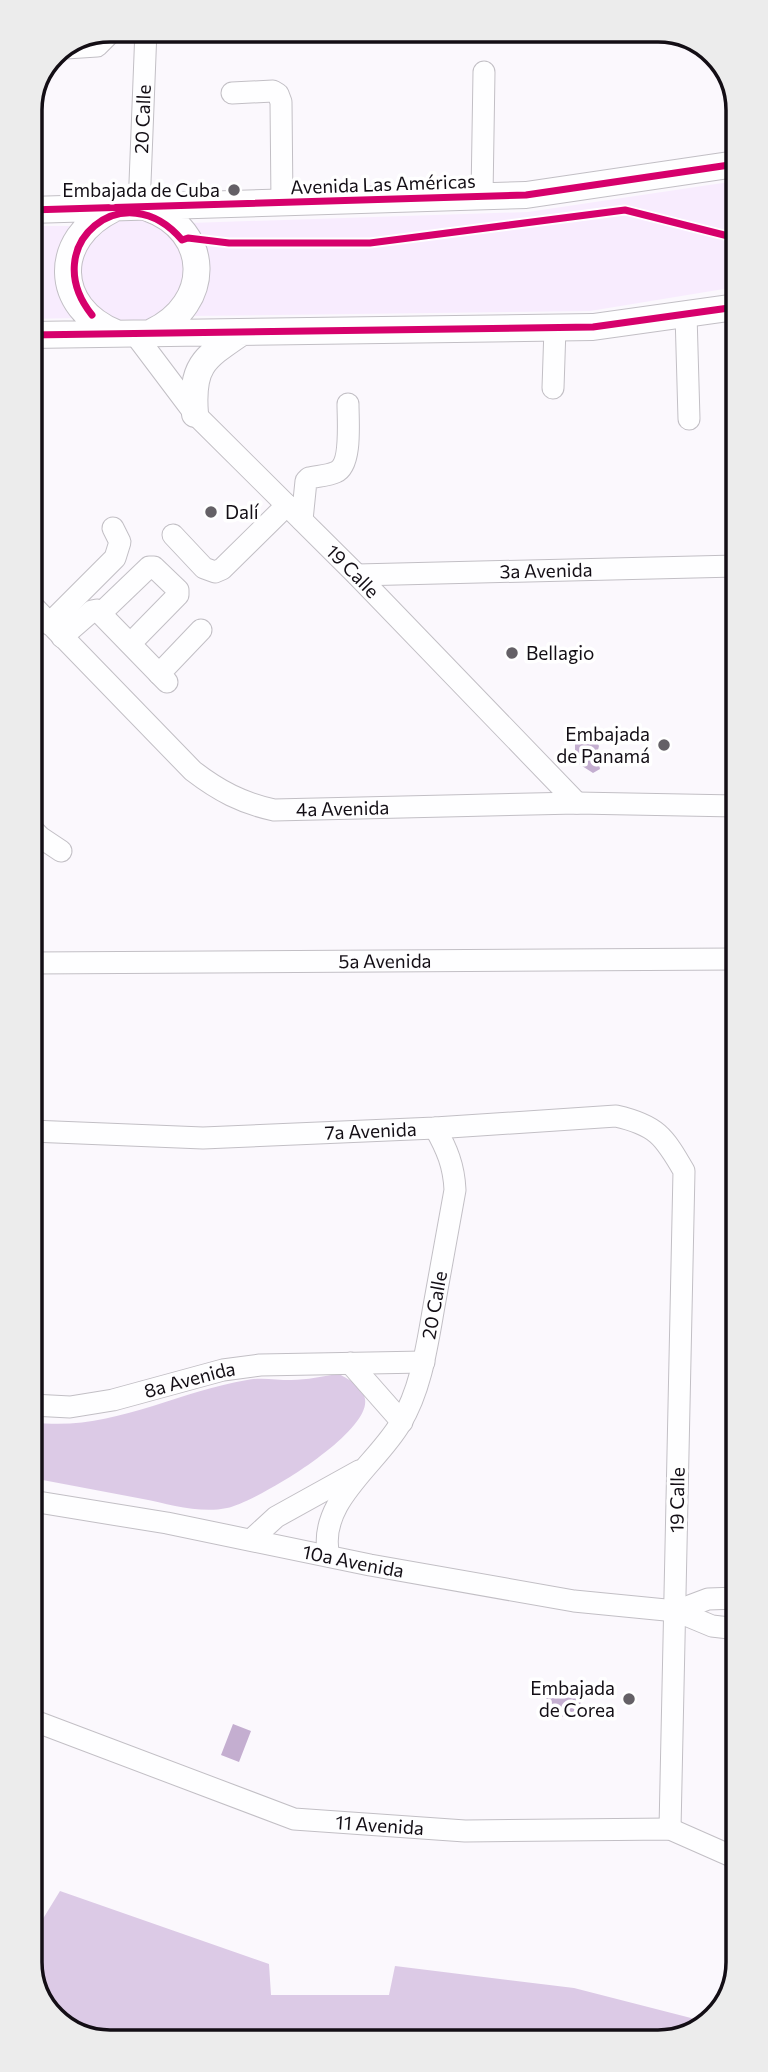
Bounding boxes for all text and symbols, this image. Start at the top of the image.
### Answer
street label: 20 Calle [129,84,155,154]
street label: Avenida Las Américas [290,169,476,198]
place label: Embajada de Cuba [62,178,220,201]
marker: Embajada de Cuba [226,182,242,198]
place label: Dalí [225,500,260,523]
marker: Dalí [203,504,219,520]
street label: 19 Calle [322,539,385,602]
street label: 3a Avenida [499,557,593,583]
place label: Bellagio [526,641,594,664]
marker: Bellagio [504,645,520,661]
place label: Embajada de Panamá [556,722,650,767]
marker: Embajada de Panamá [656,737,672,753]
street label: 4a Avenida [296,795,390,820]
street label: 5a Avenida [338,949,432,972]
street label: 7a Avenida [324,1117,417,1144]
street label: 20 Calle [416,1269,451,1341]
street label: 8a Avenida [141,1356,237,1402]
street label: 19 Calle [664,1467,689,1533]
street label: 10a Avenida [301,1539,406,1582]
place label: Embajada de Corea [530,1676,615,1721]
marker: Embajada de Corea [621,1691,637,1707]
street label: 11 Avenida [335,1810,425,1839]

